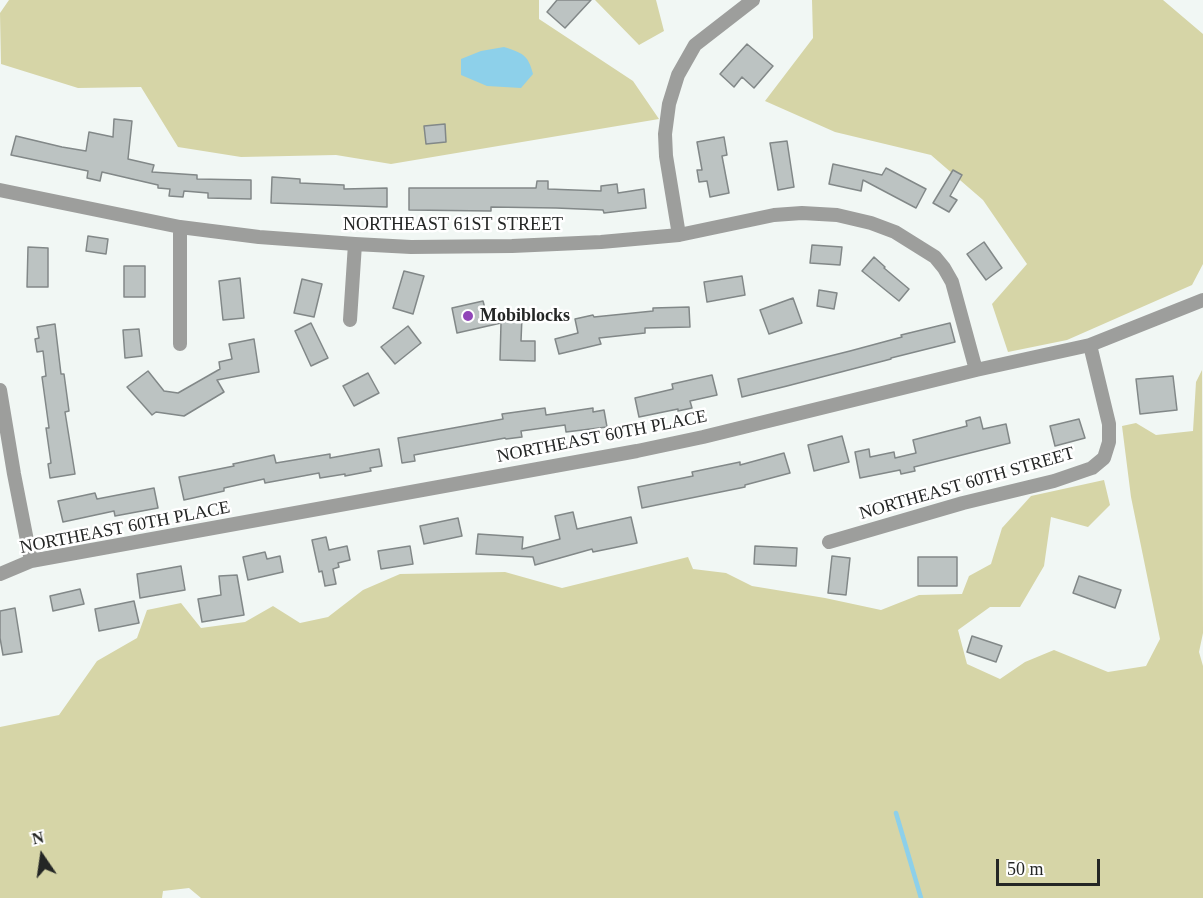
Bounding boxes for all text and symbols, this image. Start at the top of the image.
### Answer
street label: NORTHEAST 61ST STREET [343,214,563,236]
place label: Mobiblocks [480,305,570,327]
marker: Mobiblocks [461,309,475,323]
street label: NORTHEAST 60TH PLACE [495,406,709,468]
street label: NORTHEAST 60TH STREET [857,443,1077,525]
street label: NORTHEAST 60TH PLACE [18,497,232,559]
north arrow [12,826,72,886]
text: N [30,828,45,848]
scale bar [999,847,1102,885]
text: 50 m [1007,859,1044,879]

